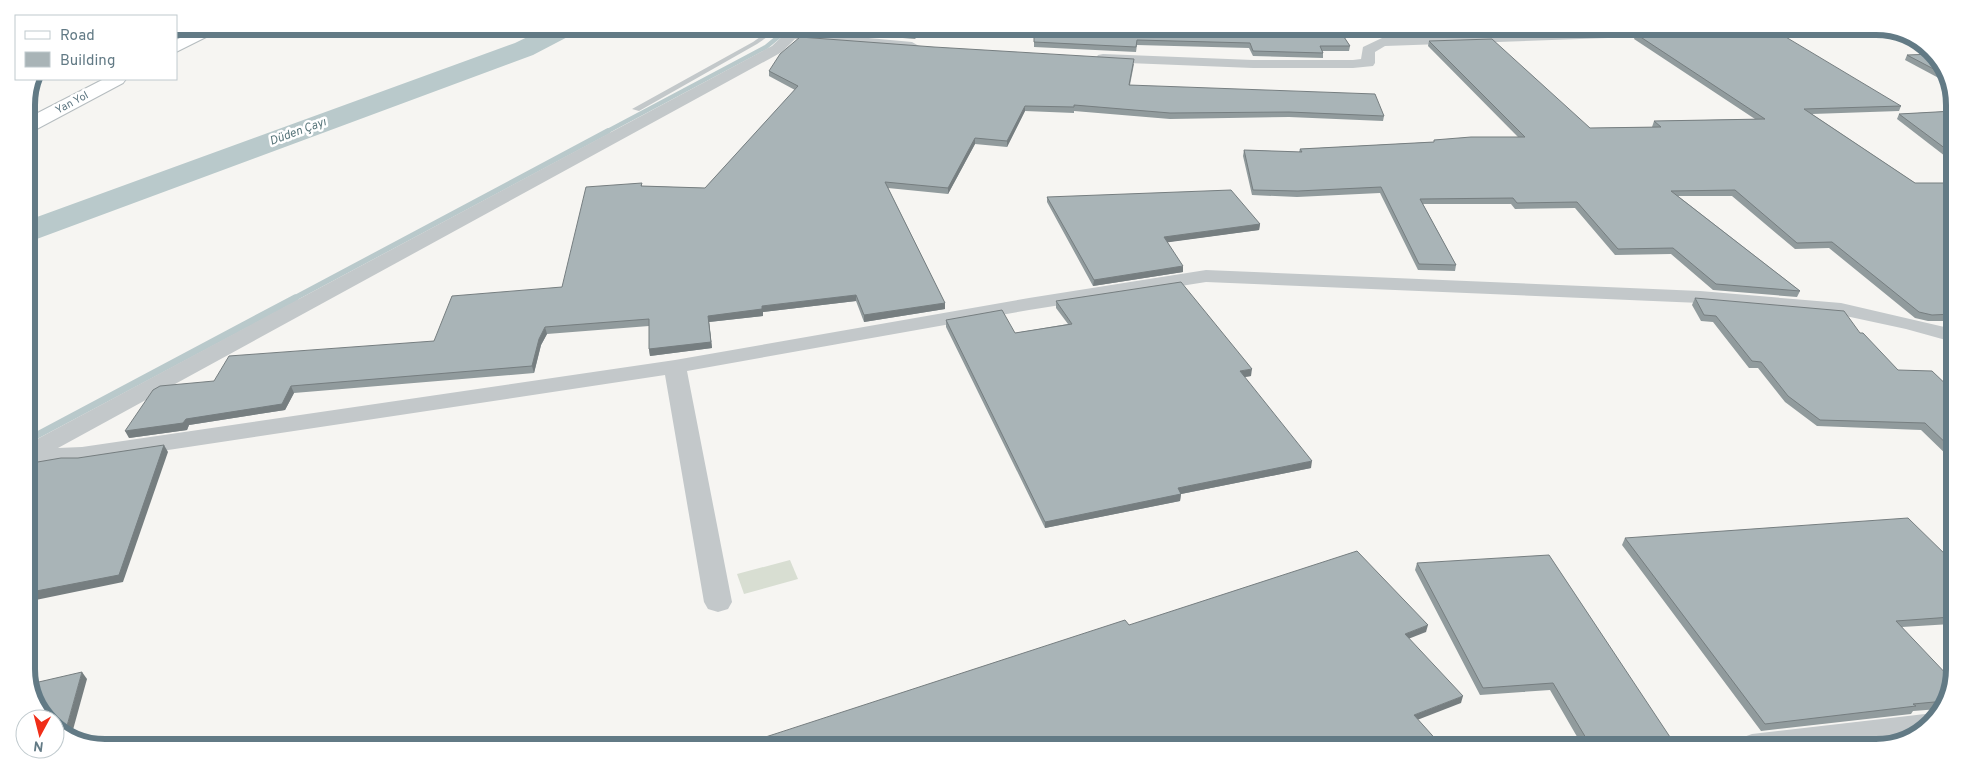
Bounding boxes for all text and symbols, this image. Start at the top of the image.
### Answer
legend [15,15,178,80]
text: Road [60,27,95,46]
text: Building [60,52,115,71]
street label: Yan Yol [53,88,91,118]
water label: Düden Çayı [268,114,329,150]
north arrow [15,709,65,759]
text: N [33,736,45,754]

